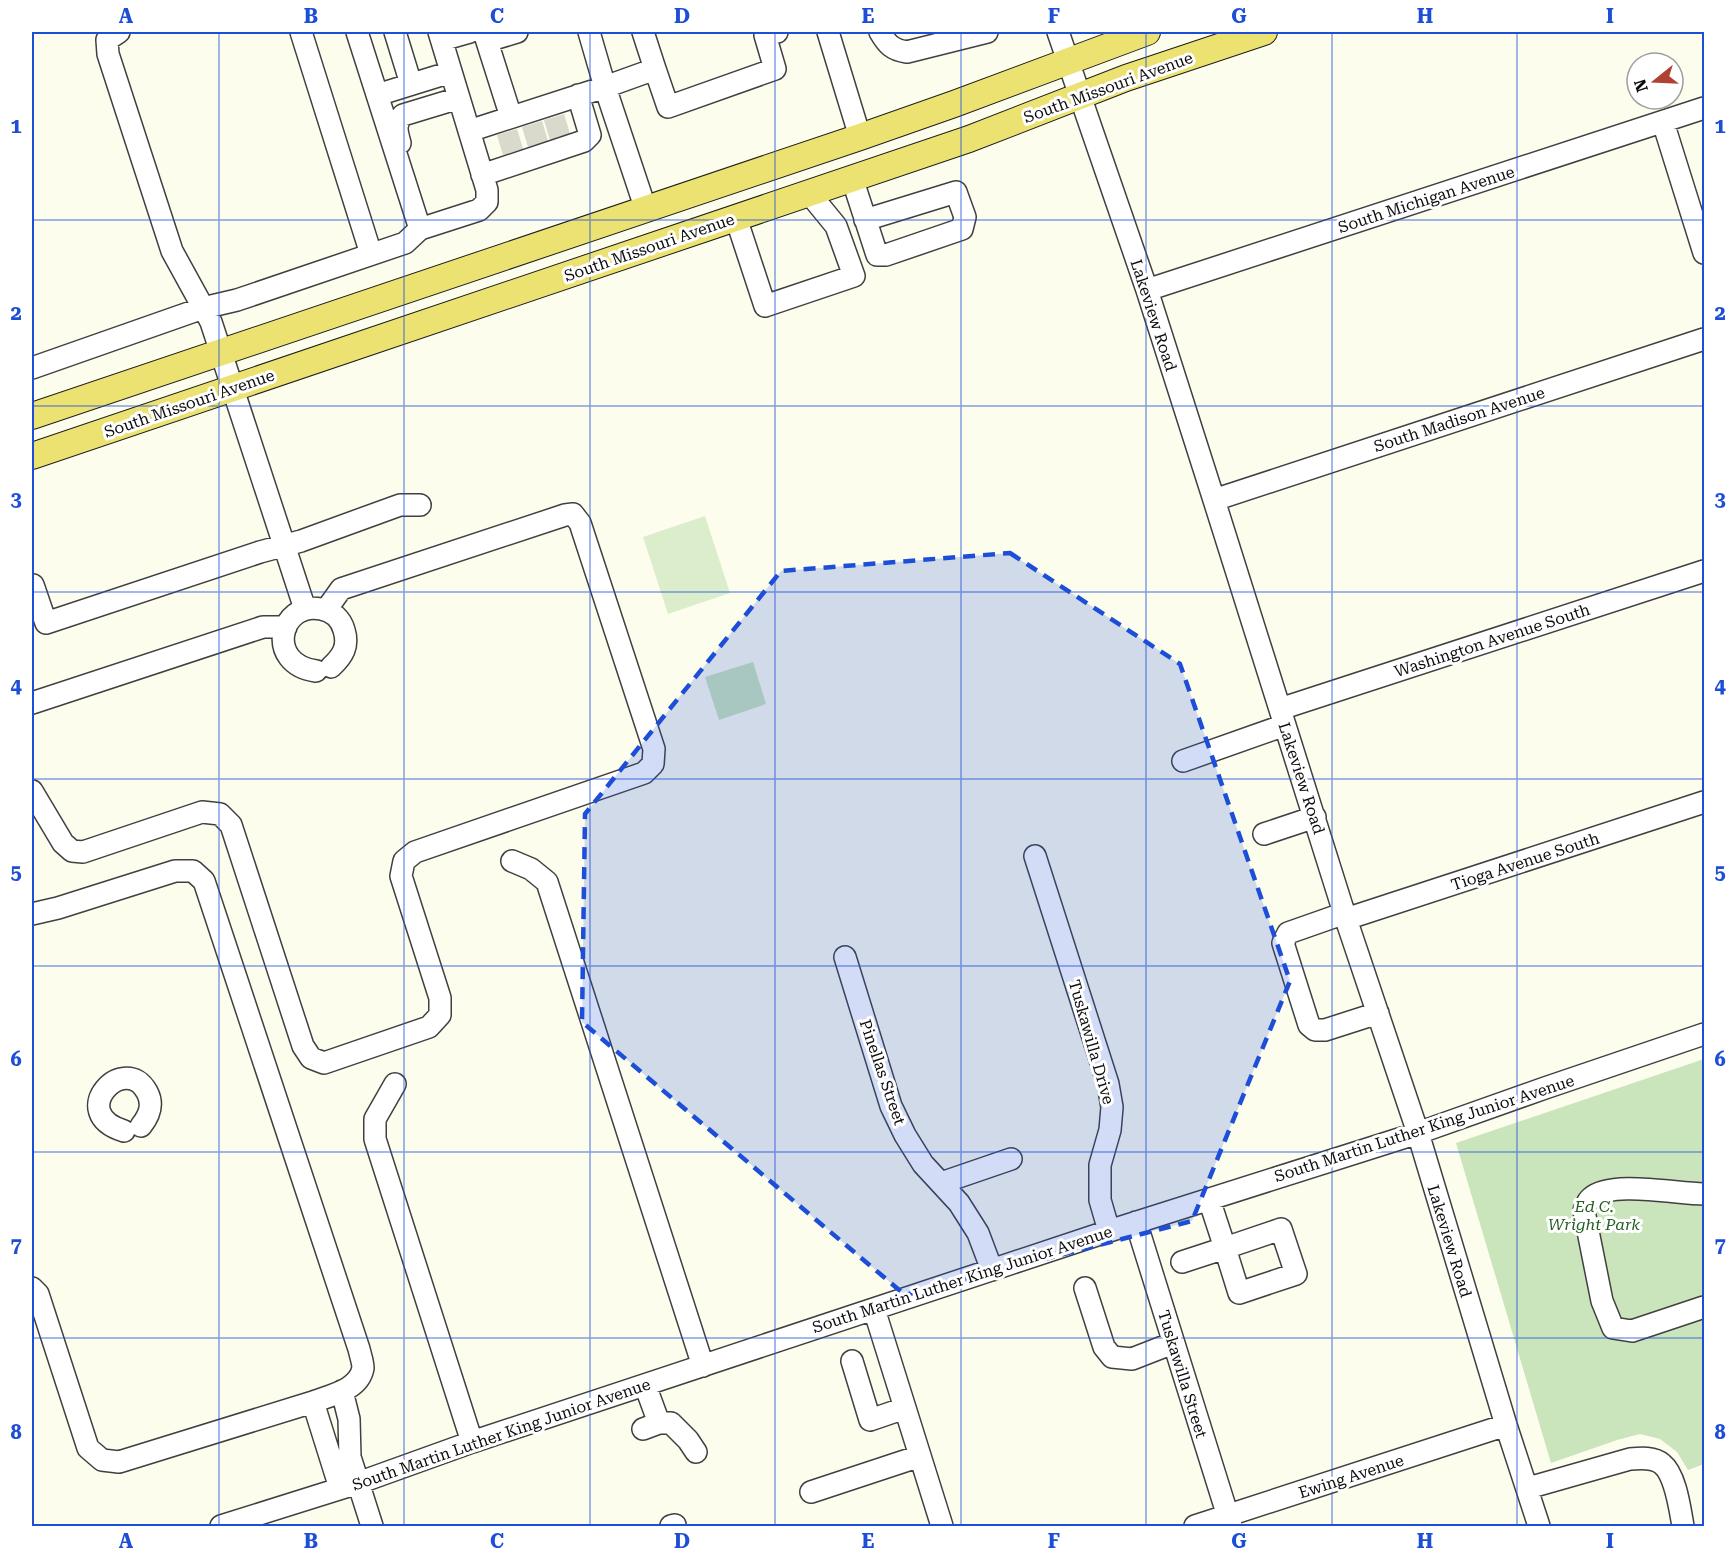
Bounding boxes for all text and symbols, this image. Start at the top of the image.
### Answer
text: A [119,4,134,28]
text: B [304,4,318,28]
text: C [490,4,504,28]
text: D [674,4,690,28]
text: E [862,4,875,28]
text: F [1048,4,1060,28]
text: G [1231,4,1247,28]
text: H [1417,4,1433,28]
text: I [1606,4,1614,28]
street label: South Missouri Avenue [1021,48,1196,127]
north arrow [1625,51,1685,111]
text: N [1630,77,1652,94]
text: 1 [10,114,22,138]
text: 1 [1714,114,1726,138]
street label: South Michigan Avenue [1336,162,1517,237]
street label: South Missouri Avenue [562,209,737,286]
street label: Lakeview Road [1126,257,1181,374]
text: 2 [10,301,22,325]
text: 2 [1714,301,1726,325]
street label: South Missouri Avenue [102,365,277,442]
street label: South Madison Avenue [1371,383,1547,456]
text: 3 [10,487,22,511]
text: 3 [1714,487,1726,511]
street label: Washington Avenue South [1392,600,1592,681]
text: 4 [10,674,22,698]
text: 4 [1714,674,1726,698]
street label: Lakeview Road [1274,720,1329,837]
street label: Tioga Avenue South [1449,829,1602,894]
text: 5 [10,860,22,884]
text: 5 [1714,860,1726,884]
street label: Tuskawilla Drive [1065,978,1118,1107]
street label: Pinellas Street [856,1017,910,1128]
text: 6 [10,1047,22,1071]
text: 6 [1714,1047,1726,1071]
street label: South Martin Luther King Junior Avenue [1272,1071,1577,1186]
street label: Lakeview Road [1423,1183,1476,1300]
park label: Ed C. Wright Park [1548,1197,1640,1234]
street label: South Martin Luther King Junior Avenue [810,1222,1115,1337]
text: 7 [10,1233,22,1257]
text: 7 [1714,1233,1726,1257]
street label: Tuskawilla Street [1154,1308,1211,1440]
street label: South Martin Luther King Junior Avenue [350,1374,653,1495]
text: 8 [10,1420,22,1444]
text: 8 [1714,1420,1726,1444]
street label: Ewing Avenue [1296,1450,1406,1502]
text: A [119,1529,134,1553]
text: B [304,1529,318,1553]
text: C [490,1529,504,1553]
text: D [674,1529,690,1553]
text: E [862,1529,875,1553]
text: F [1048,1529,1060,1553]
text: G [1231,1529,1247,1553]
text: H [1417,1529,1433,1553]
text: I [1606,1529,1614,1553]

